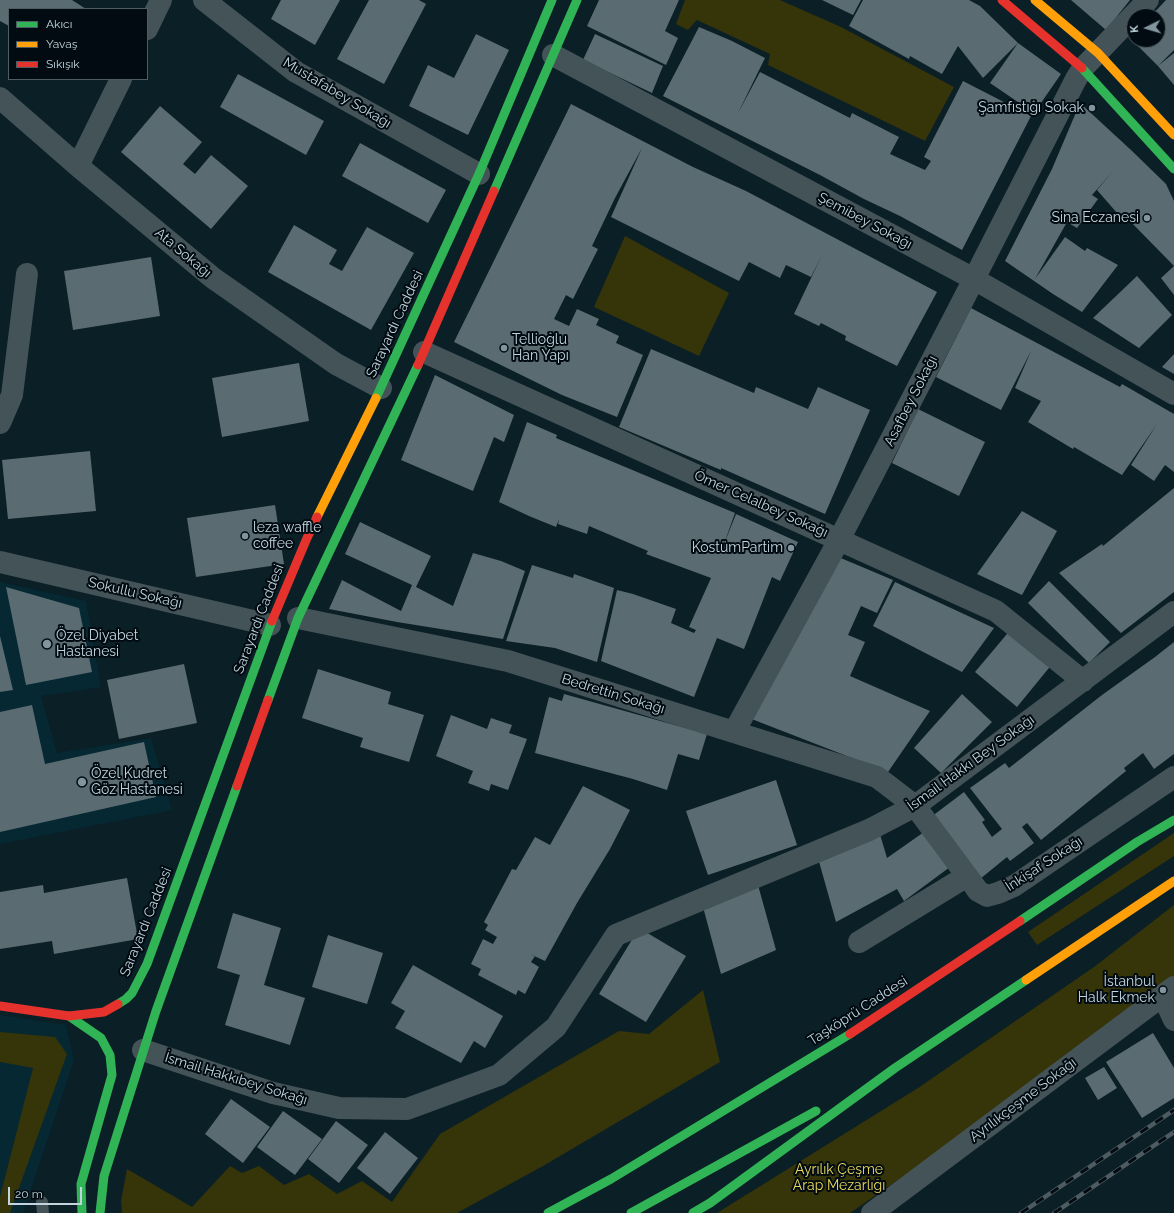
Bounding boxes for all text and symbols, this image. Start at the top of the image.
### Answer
legend [8,8,148,80]
north arrow [1126,8,1166,48]
text: Akıcı [46,17,72,31]
text: K [1128,25,1141,33]
text: Yavaş [46,37,78,51]
street label: Mustafabey Sokağı [280,54,394,132]
text: Sıkışık [46,57,80,71]
place label: Şamfıstığı Sokak [978,100,1084,116]
marker: Şamfıstığı Sokak [1087,103,1097,113]
street label: Şemibey Sokağı [815,189,915,253]
place label: Sina Eczanesi [1051,210,1139,226]
marker: Sina Eczanesi [1142,213,1152,223]
street label: Ata Sokağı [151,225,215,281]
street label: Sarayardı Caddesi [363,268,427,380]
place label: Tellioğlu Han Yapı [512,332,569,364]
marker: Tellioğlu Han Yapı [499,343,509,353]
street label: Asafbey Sokağı [881,353,941,449]
street label: Ömer Celalbey Sokağı [692,467,830,541]
place label: leza waffle coffee [253,520,321,552]
marker: leza waffle coffee [240,531,250,541]
place label: KostümPartim [692,540,783,556]
marker: KostümPartim [786,543,796,553]
street label: Sarayardı Caddesi [230,562,288,676]
street label: Sokullu Sokağı [87,574,183,612]
place label: Özel Diyabet Hastanesi [56,628,138,660]
marker: Özel Diyabet Hastanesi [41,638,53,650]
street label: Bedrettin Sokağı [559,670,667,718]
street label: İsmail Hakkı Bey Sokağı [904,711,1038,815]
place label: Özel Kudret Göz Hastanesi [91,766,183,798]
marker: Özel Kudret Göz Hastanesi [76,776,88,788]
street label: İnkişaf Sokağı [1002,833,1086,895]
street label: Sarayardı Caddesi [116,865,176,979]
street label: Taşköprü Caddesi [805,973,911,1049]
place label: İstanbul Halk Ekmek [1078,974,1155,1006]
marker: İstanbul Halk Ekmek [1158,985,1168,995]
street label: İsmail Hakkıbey Sokağı [163,1049,309,1109]
street label: Ayrılıkçeşme Sokağı [966,1054,1080,1146]
park label: Ayrılık Çeşme Arap Mezarlığı [793,1162,885,1194]
scale bar [10,1179,84,1205]
text: 20 m [15,1187,43,1201]

